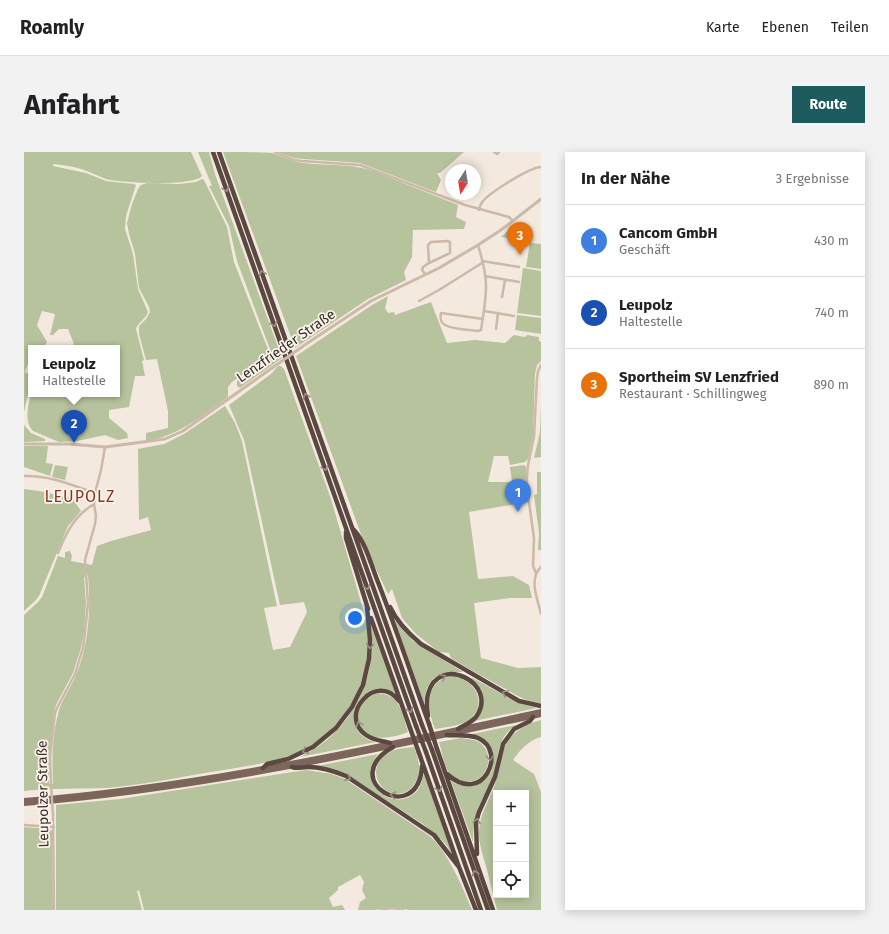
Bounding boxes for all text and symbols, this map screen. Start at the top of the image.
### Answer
text: Roamly [20,16,84,39]
text: Karte [706,19,740,36]
text: Ebenen [762,19,809,36]
text: Teilen [831,19,869,36]
button: Route [792,86,865,123]
text: Anfahrt [24,88,120,121]
north arrow [445,164,481,200]
text: In der Nähe [581,168,670,189]
text: 3 Ergebnisse [776,171,849,186]
one-way arrow [222,185,230,192]
pin: 3 [507,222,533,255]
text: Cancom GmbH [619,224,718,242]
text: 1 [591,233,597,248]
text: 430 m [814,233,849,248]
text: Geschäft [619,242,670,257]
one-way arrow [259,270,267,277]
text: Leupolz [619,296,672,314]
text: 2 [591,305,597,320]
text: 740 m [815,305,849,320]
street label: Lenzfrieder Straße [233,306,339,386]
text: Haltestelle [619,314,682,329]
one-way arrow [270,321,278,328]
popup [28,345,120,397]
text: Leupolz [42,355,96,373]
text: Sportheim SV Lenzfried [619,368,779,386]
text: Haltestelle [42,373,106,388]
text: 3 [591,377,597,392]
text: 890 m [813,377,849,392]
text: Restaurant · Schillingweg [619,386,766,401]
one-way arrow [302,392,310,399]
pin: 2 [61,410,87,443]
one-way arrow [320,465,329,472]
pin: 1 [505,479,531,512]
district label: LEUPOLZ [45,487,115,506]
one-way arrow [363,584,371,591]
your location [345,608,365,628]
one-way arrow [366,643,374,649]
one-way arrow [439,675,446,682]
one-way arrow [502,690,509,698]
one-way arrow [406,706,414,713]
one-way arrow [355,720,363,727]
street label: Leupolzer Straße [34,740,52,848]
one-way arrow [302,747,309,754]
one-way arrow [486,755,495,761]
one-way arrow [344,773,351,781]
one-way arrow [434,785,442,792]
map controls [493,790,529,898]
button: + [493,790,529,826]
one-way arrow [390,791,396,799]
one-way arrow [472,818,481,824]
button: − [493,826,529,862]
button: locate [493,862,529,898]
one-way arrow [471,870,479,877]

